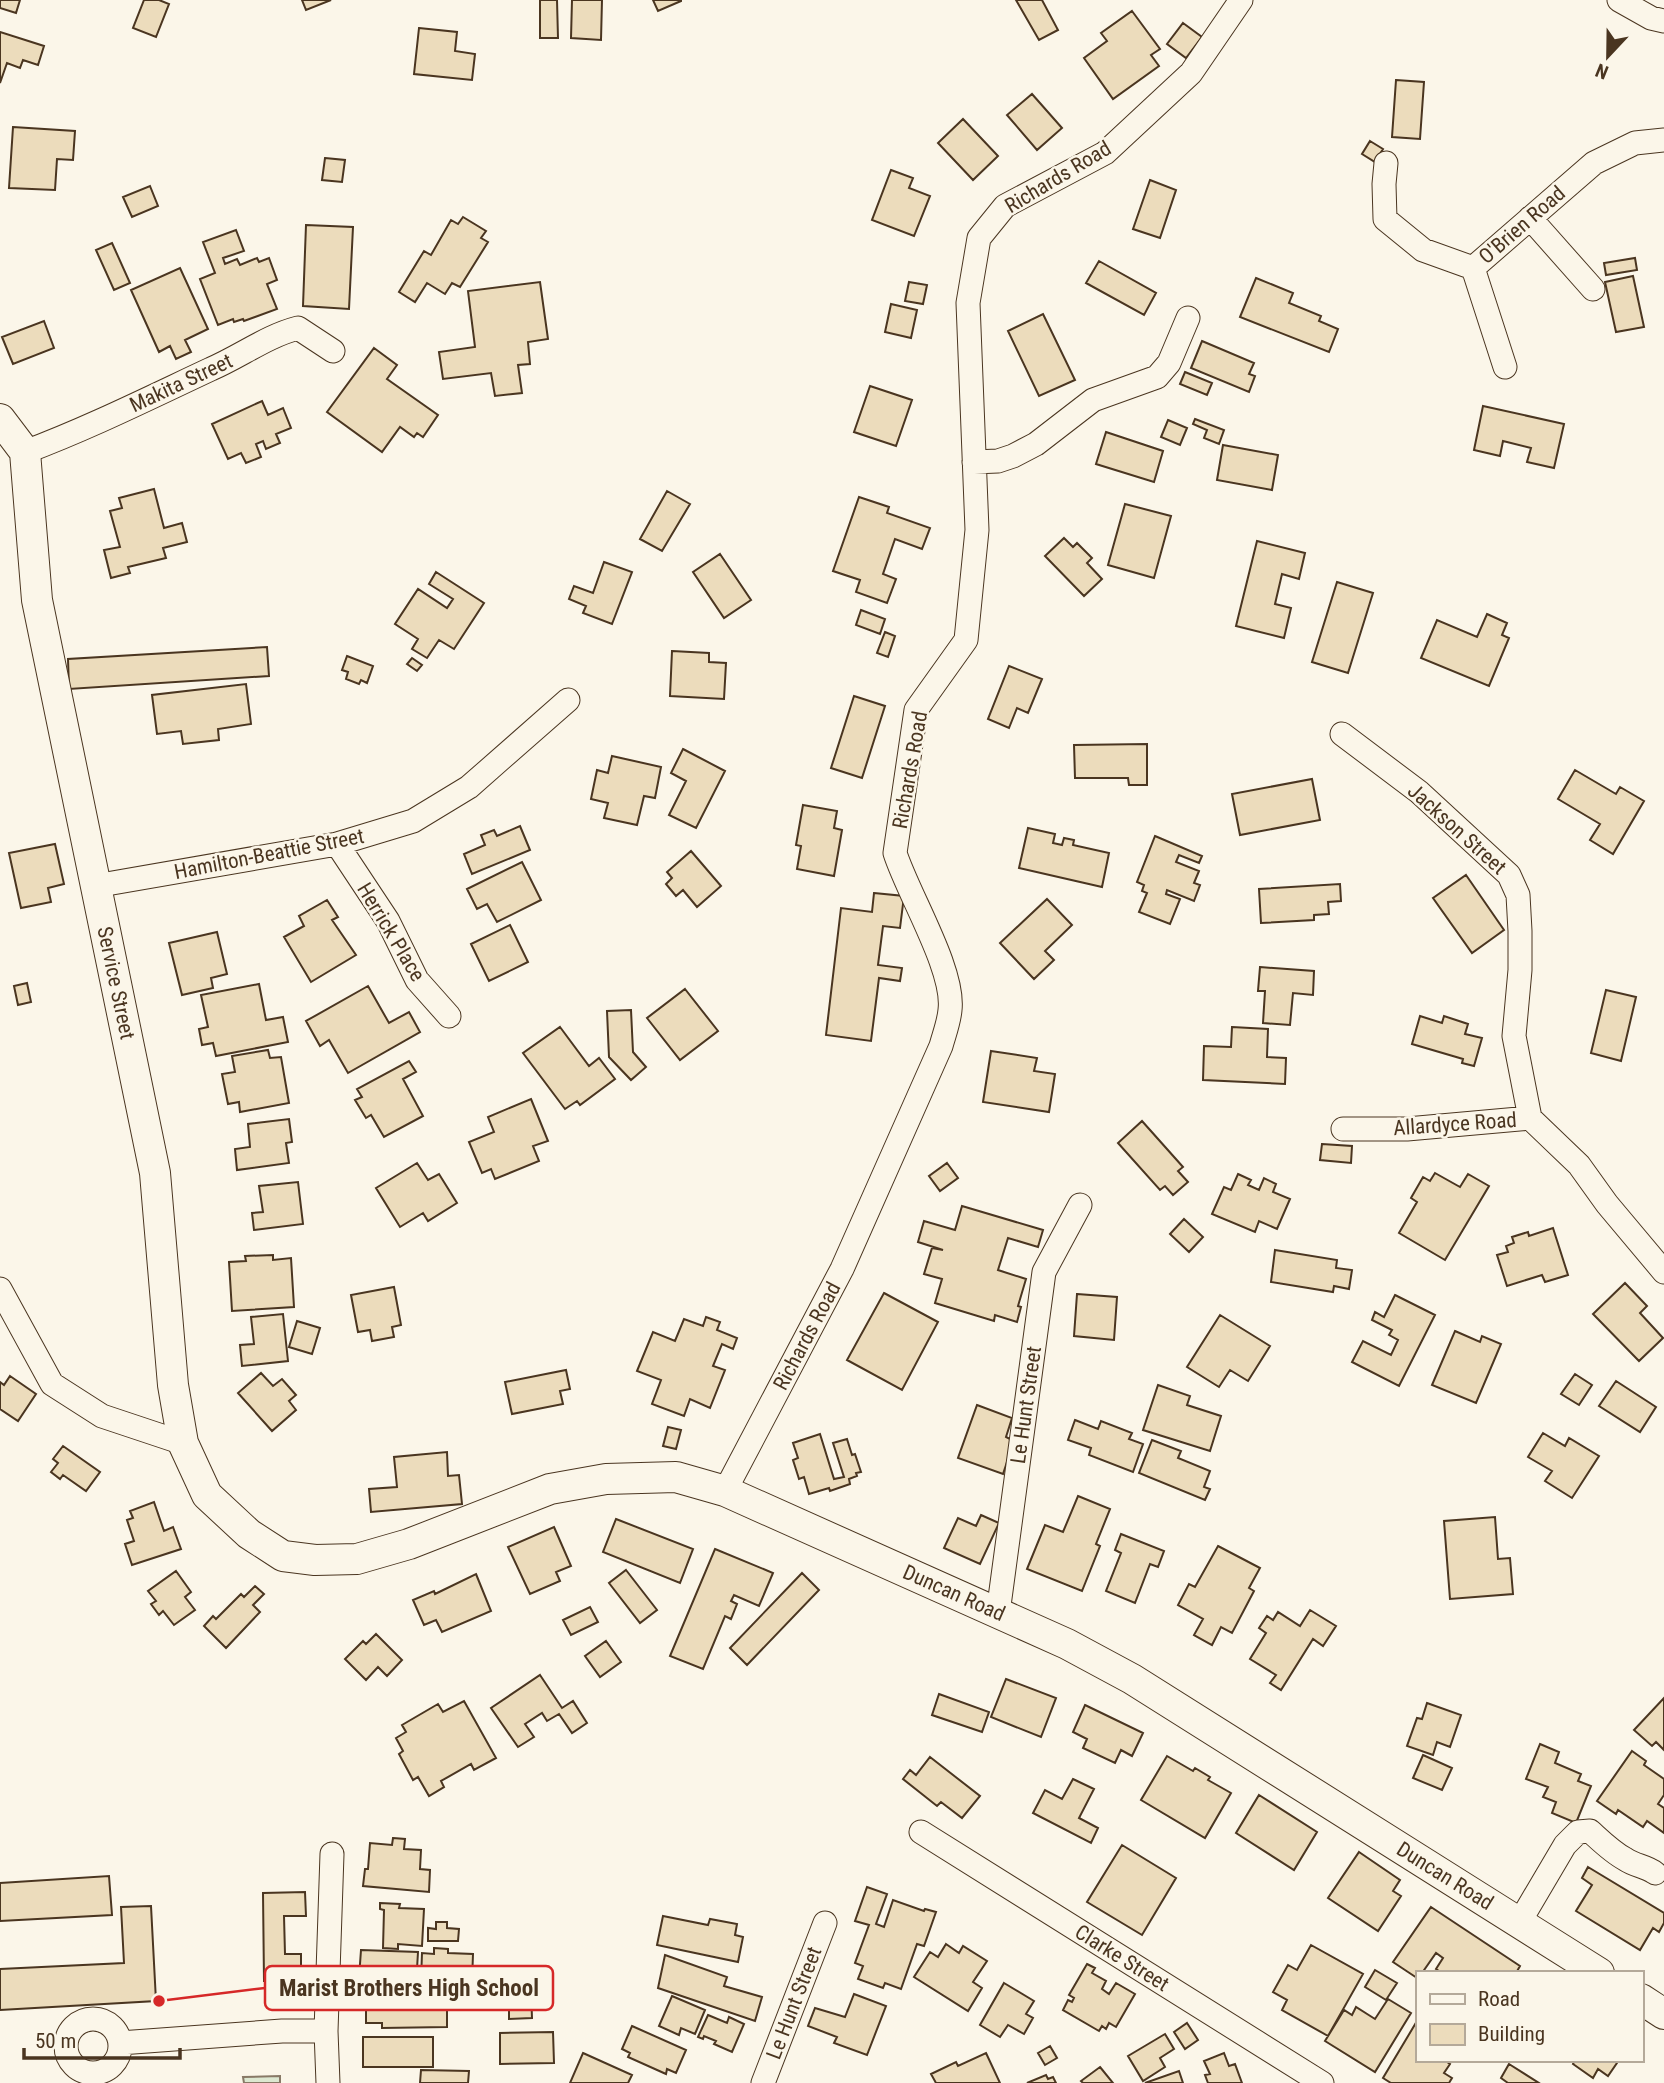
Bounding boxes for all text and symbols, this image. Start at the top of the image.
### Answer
north arrow [1573,21,1643,91]
text: N [1592,58,1612,84]
street label: Richards Road [1001,136,1115,218]
street label: O'Brien Road [1474,181,1570,269]
street label: Makita Street [126,349,236,417]
street label: Richards Road [888,709,932,831]
street label: Jackson Street [1403,779,1511,879]
street label: Hamilton-Beattie Street [172,824,366,884]
street label: Herrick Place [352,878,430,986]
street label: Service Street [92,924,140,1042]
street label: Allardyce Road [1393,1108,1517,1140]
street label: Richards Road [768,1278,846,1394]
street label: Le Hunt Street [1006,1345,1046,1465]
street label: Duncan Road [899,1560,1009,1626]
street label: Duncan Road [1392,1837,1498,1915]
street label: Clarke Street [1071,1920,1173,1996]
street label: Le Hunt Street [762,1944,826,2062]
callout: Marist Brothers High School [265,1966,553,2010]
legend [1416,1971,1643,2062]
text: Marist Brothers High School [279,1975,539,2002]
text: Road [1478,1987,1520,2011]
scale bar [24,2016,180,2060]
text: Building [1478,2022,1545,2046]
text: 50 m [35,2029,76,2053]

